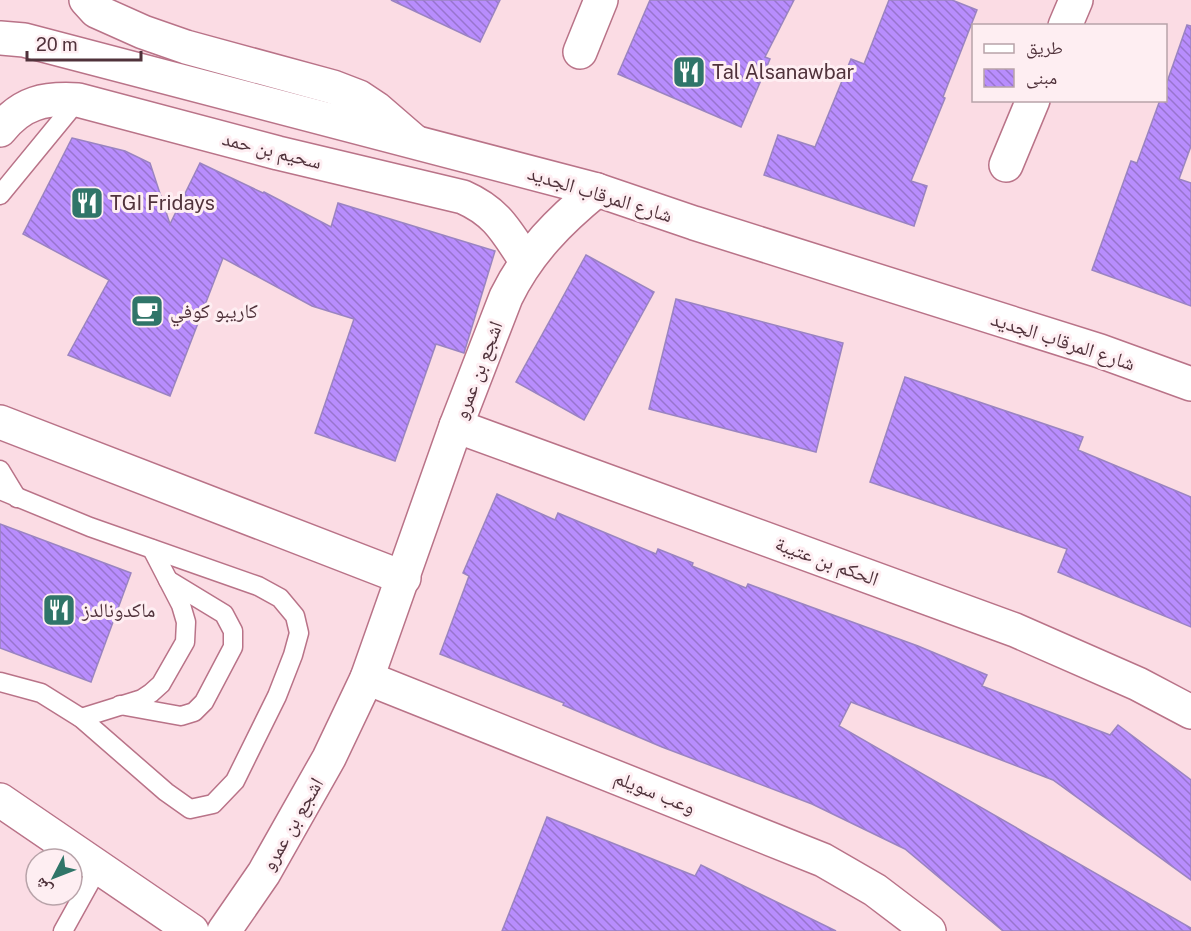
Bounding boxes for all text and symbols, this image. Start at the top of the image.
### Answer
scale bar [27,24,141,62]
legend [972,24,1167,102]
text: 20 m [36,34,78,55]
text: طريق [1026,37,1063,59]
restaurant icon: Tal Alsanawbar [671,54,707,90]
place label: Tal Alsanawbar [712,60,855,84]
text: مبنى [1026,67,1057,89]
street label: سحيم بن حمد [219,126,324,176]
street label: شارع المرقاب الجديد [524,161,675,228]
restaurant icon: TGI Fridays [69,185,105,221]
place label: TGI Fridays [110,191,215,215]
cafe icon: كاريبو كوفي [129,293,165,329]
place label: كاريبو كوفي [170,299,258,327]
street label: شارع المرقاب الجديد [988,306,1138,377]
street label: اشجع بن عمرو [448,317,509,423]
street label: الحكم بن عتيبة [771,531,882,593]
restaurant icon: ماكدونالدز [41,592,77,628]
place label: ماكدونالدز [81,598,155,622]
street label: وعب سويلم [610,765,699,821]
street label: اشجع بن عمرو [256,773,329,875]
north arrow [24,847,84,907]
text: ش [30,874,56,899]

